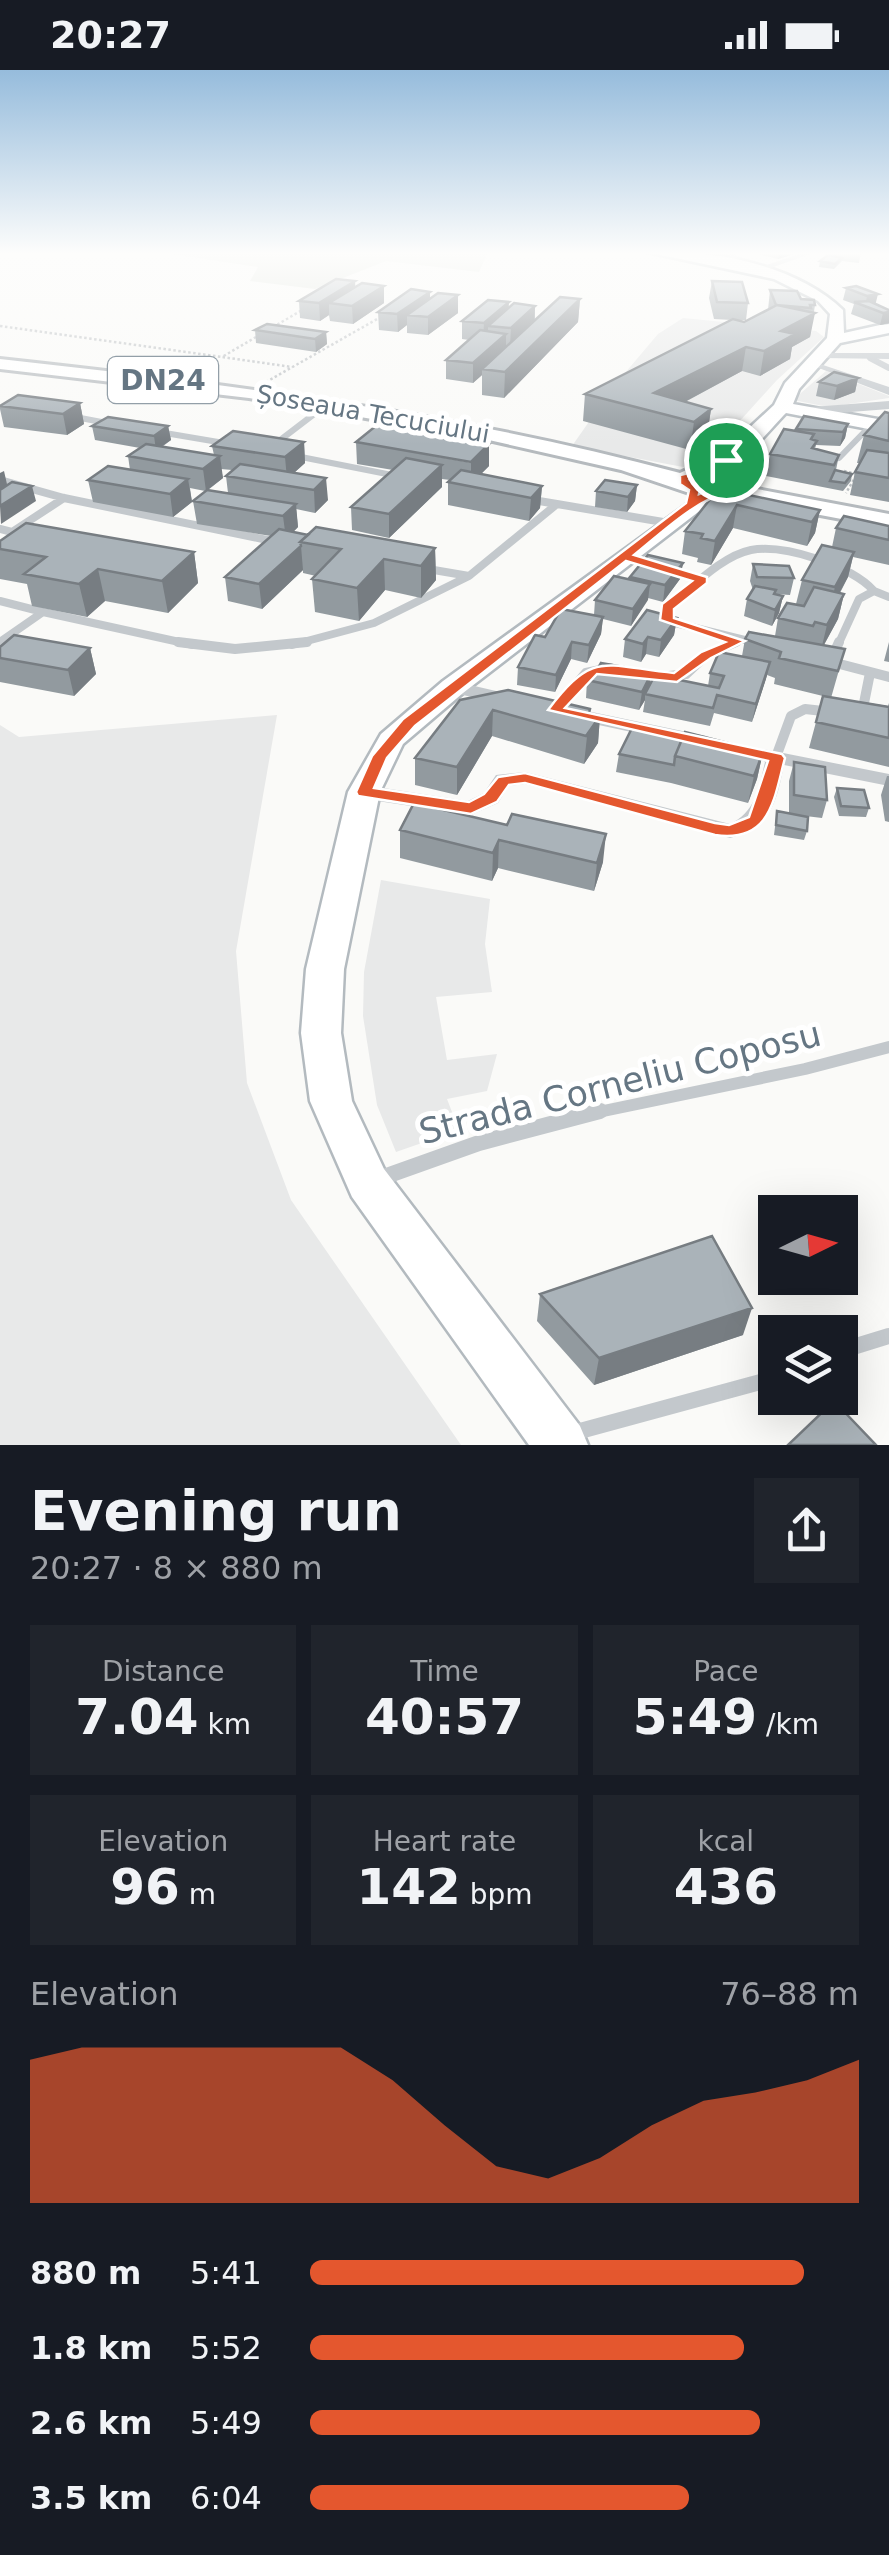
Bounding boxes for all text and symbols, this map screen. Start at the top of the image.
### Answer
text: 20:27 [50,13,171,57]
road number: DN24 [108,357,218,403]
street label: Șoseaua Tecuciului [254,379,492,449]
pin [684,418,769,503]
icon: arrive [699,433,754,488]
street label: Strada Corneliu Coposu [415,1014,825,1152]
north arrow [758,1195,858,1295]
map controls [758,1195,858,1415]
button: layers [758,1315,858,1415]
button: share [754,1478,859,1583]
text: Evening run [30,1479,402,1543]
text: 20:27 · 8 × 880 m [30,1549,323,1587]
text: Distance [102,1655,224,1688]
text: Time [410,1655,479,1688]
text: Pace [693,1655,759,1688]
text: 7.04 [75,1688,199,1746]
text: 40:57 [365,1688,524,1746]
text: 5:49 [633,1688,757,1746]
text: km [199,1708,251,1741]
text: /km [757,1708,819,1741]
text: Elevation [98,1825,228,1858]
text: Heart rate [373,1825,516,1858]
text: kcal [698,1825,754,1858]
text: 96 [110,1858,180,1916]
text: 142 [356,1858,461,1916]
text: 436 [674,1858,778,1916]
text: m [180,1878,216,1911]
text: bpm [461,1878,533,1911]
text: Elevation [30,1975,179,2013]
text: 76–88 m [720,1975,859,2013]
text: 880 m [30,2254,141,2292]
text: 5:41 [190,2254,262,2292]
text: 1.8 km [30,2329,152,2367]
text: 5:52 [190,2329,262,2367]
text: 2.6 km [30,2404,152,2442]
text: 5:49 [190,2404,262,2442]
text: 3.5 km [30,2479,152,2517]
text: 6:04 [190,2479,262,2517]

